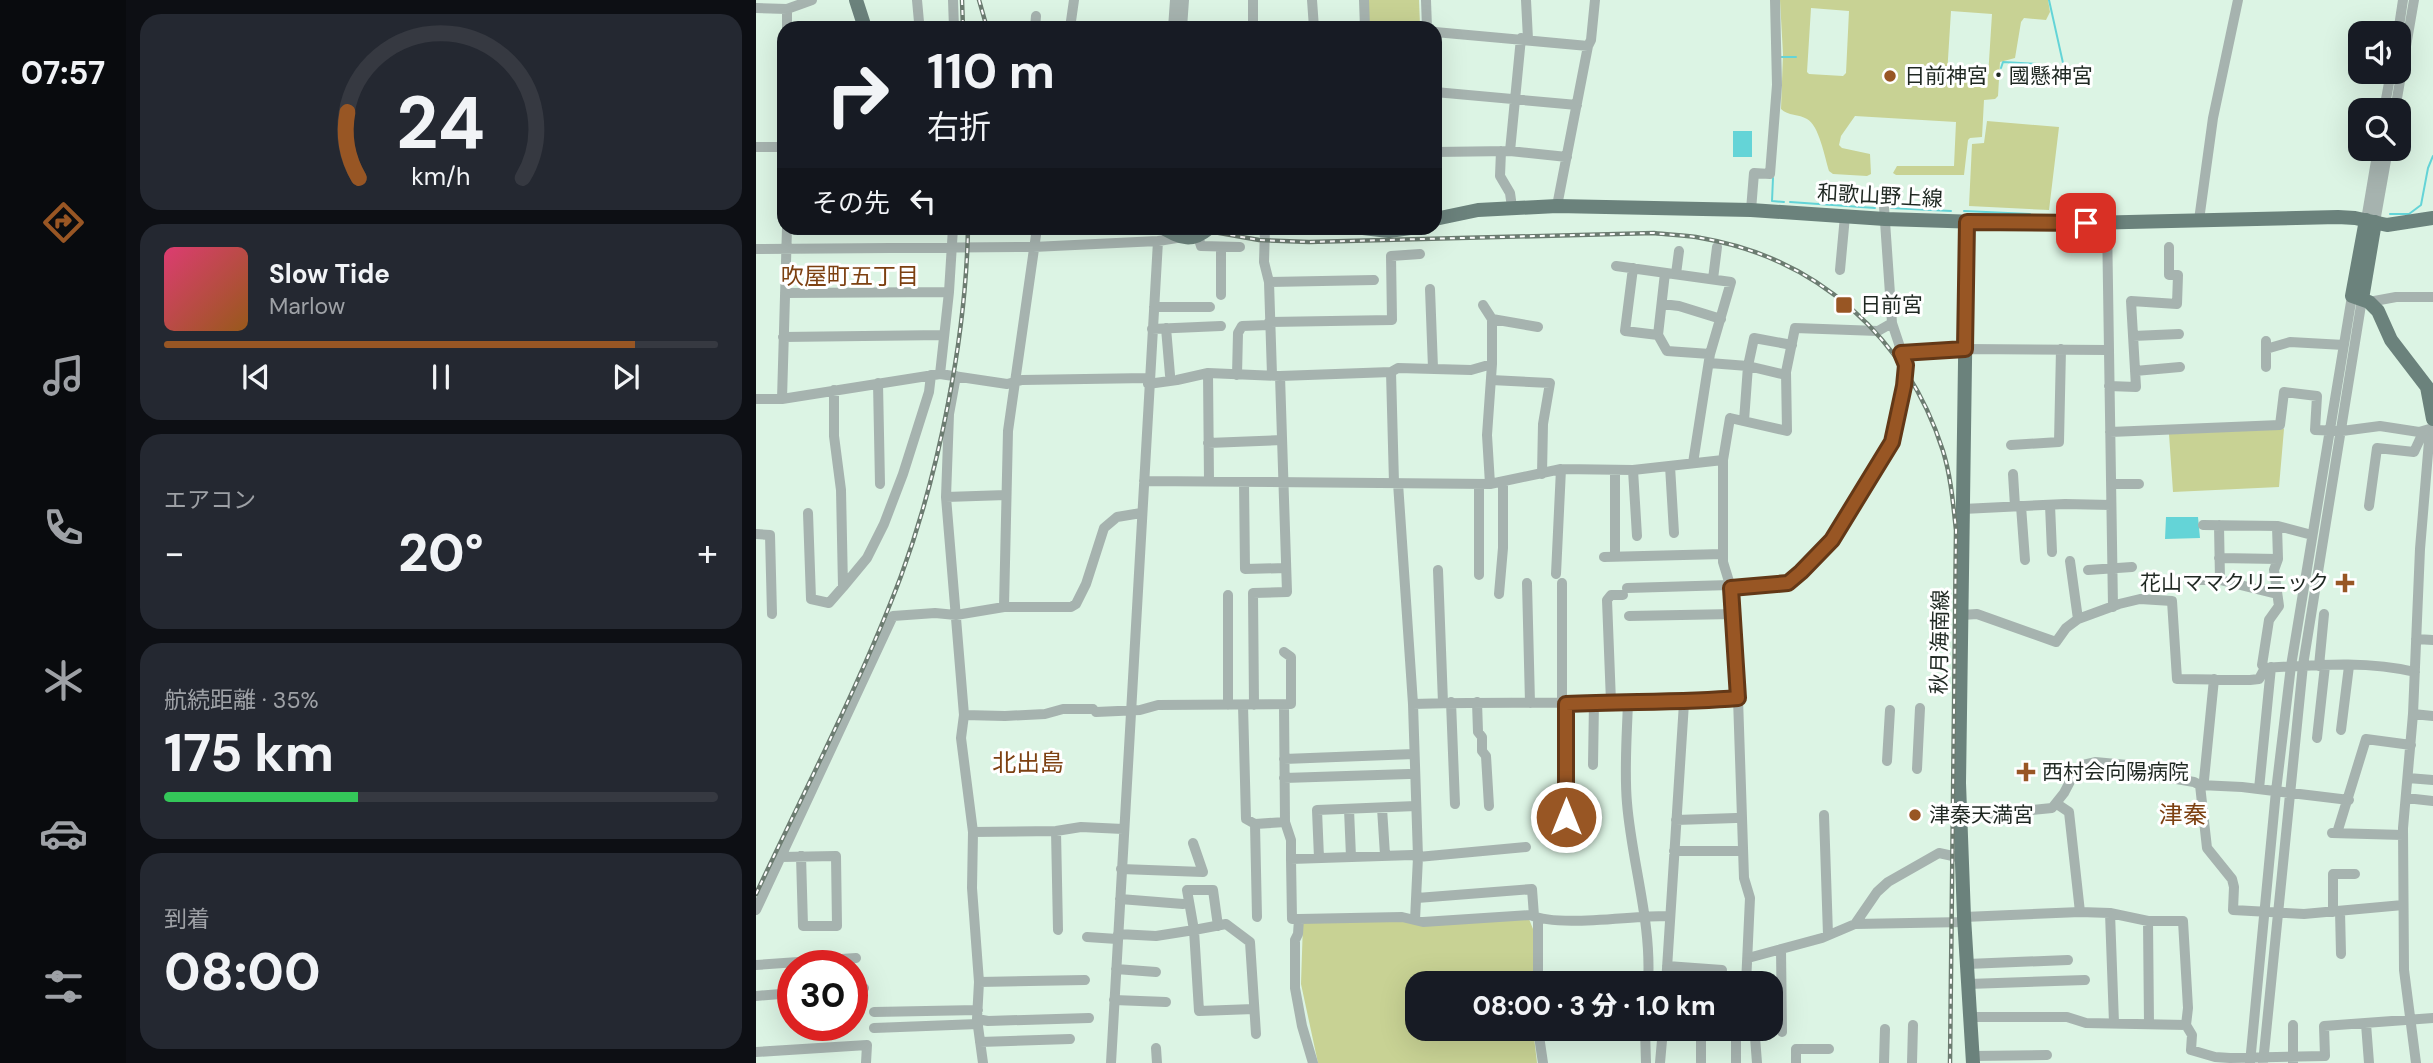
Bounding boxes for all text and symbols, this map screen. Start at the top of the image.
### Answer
map controls [2348,21,2411,161]
button: sound [2348,21,2411,84]
text: 110 m [927,39,1055,103]
icon: right [812,49,903,140]
text: 07:57 [21,52,105,94]
place label: 日前神宮・國懸神宮 [1904,62,2093,90]
marker: 日前神宮・國懸神宮 [1882,68,1898,84]
text: 24 [397,76,485,171]
button: search [2348,98,2411,161]
text: 右折 [927,106,991,148]
text: km/h [411,160,471,193]
street label: 和歌山野上線 [1816,179,1944,213]
icon: left [904,182,942,220]
text: その先 [812,186,890,220]
pin [2056,193,2116,253]
icon: directions [39,198,88,247]
icon: arrive [2067,204,2105,242]
text: Slow Tide [269,257,390,291]
district label: 吹屋町五丁目 [781,261,919,291]
text: Marlow [269,291,345,321]
place label: 日前宮 [1860,291,1923,319]
marker: 日前宮 [1834,295,1854,315]
icon: music [39,351,88,400]
icon: previous [237,358,275,396]
icon: pause [422,358,460,396]
icon: next [607,358,645,396]
text: エアコン [164,485,256,515]
icon: phone [39,503,88,552]
text: 20° [398,519,484,587]
text: − [164,528,185,578]
text: + [697,528,718,578]
place label: 花山ママクリニック [2140,569,2329,597]
marker: 花山ママクリニック [2335,573,2355,593]
street label: 秋月海南線 [1925,589,1955,695]
icon: climate [39,656,88,705]
text: 航続距離 · 35% [164,685,319,715]
text: 175 km [164,719,334,787]
district label: 北出島 [992,747,1064,778]
place label: 西村会向陽病院 [2042,758,2189,786]
marker: 西村会向陽病院 [2016,762,2036,782]
position arrow [1529,780,1603,854]
district label: 津秦 [2159,799,2207,830]
place label: 津秦天満宮 [1929,801,2034,829]
marker: 津秦天満宮 [1907,807,1923,823]
icon: car [39,809,88,858]
text: 到着 [164,904,210,934]
text: 08:00 [164,938,321,1006]
speed limit sign: 30 [777,950,868,1041]
icon: filters [39,962,88,1011]
text: 08:00 · 3 分 · 1.0 km [1472,989,1716,1023]

